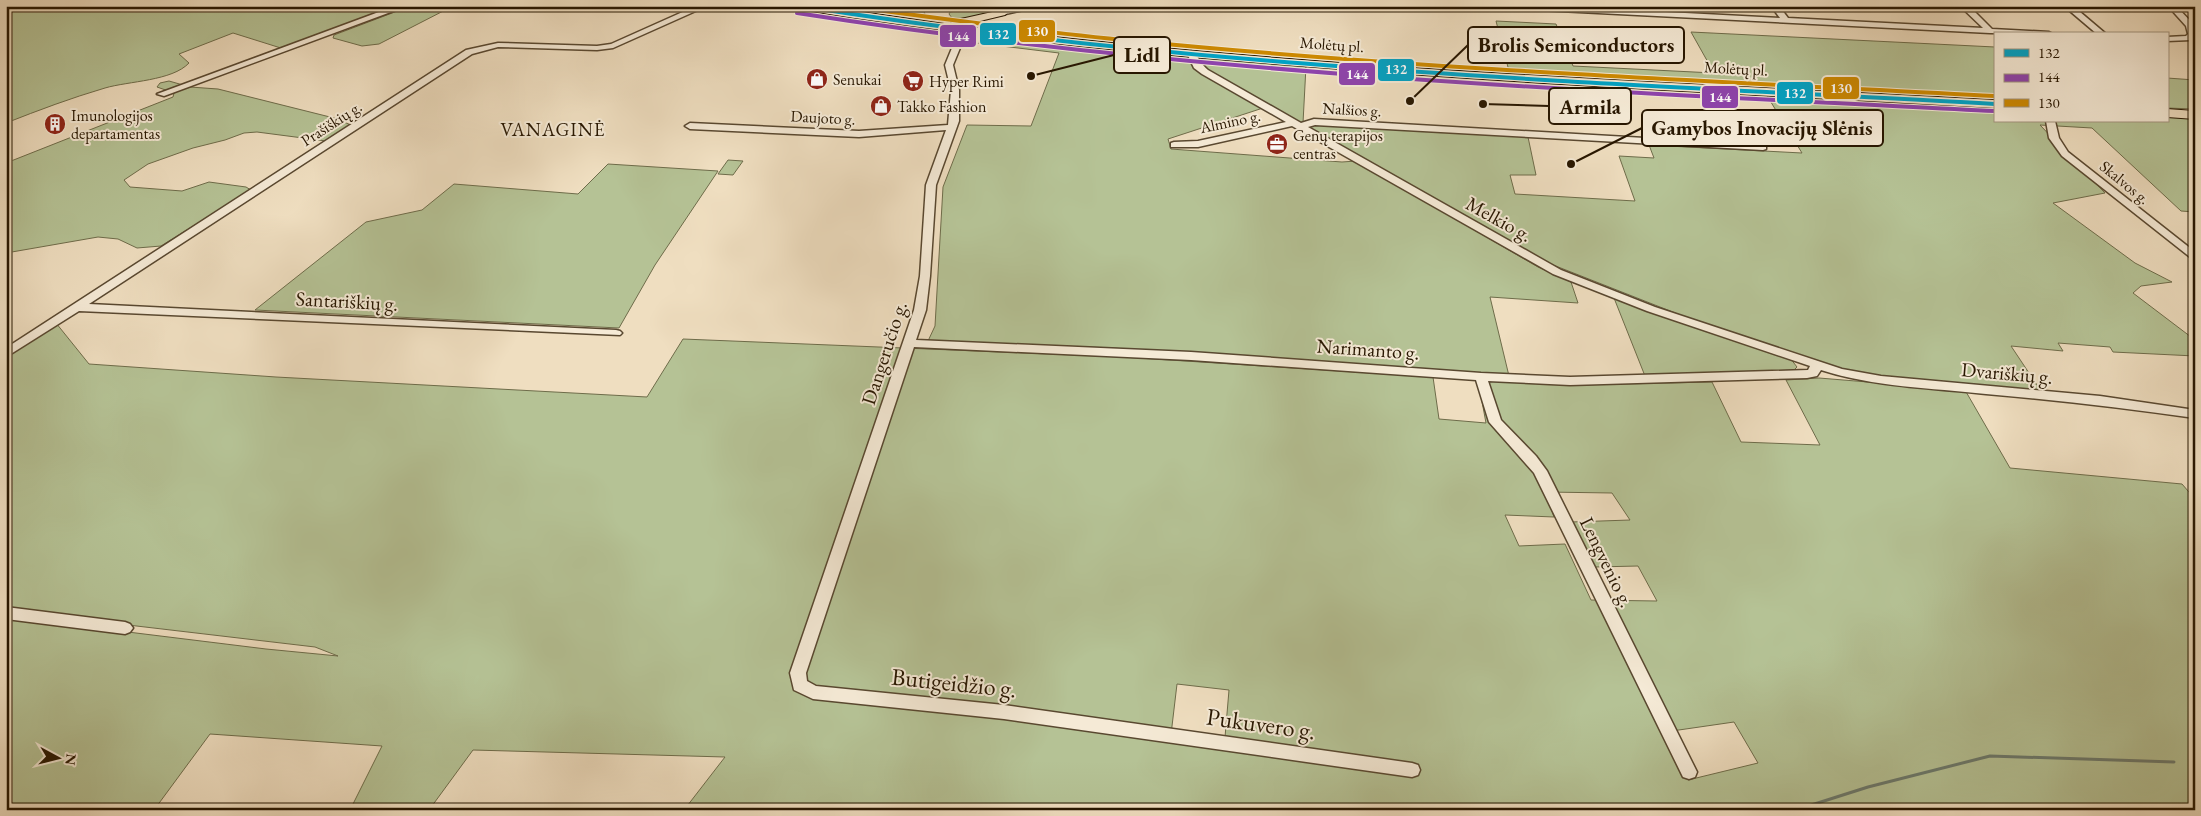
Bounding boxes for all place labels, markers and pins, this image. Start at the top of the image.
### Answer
callout: Brolis Semiconductors [1468,27,1684,63]
callout: Lidl [1114,37,1170,73]
shop icon: Senukai [805,67,829,91]
place label: Senukai [833,69,881,90]
supermarket icon: Hyper Rimi [901,69,925,93]
place label: Hyper Rimi [929,71,1004,92]
callout: Armila [1549,88,1631,124]
shop icon: Takko Fashion [869,94,893,118]
place label: Takko Fashion [897,96,987,117]
place label: Imunologijos departamentas [71,105,160,144]
callout: Gamybos Inovacijų Slėnis [1642,110,1883,146]
building icon: Imunologijos departamentas [43,112,67,136]
place label: Genų terapijos centras [1293,125,1383,164]
office icon: Genų terapijos centras [1265,132,1289,156]

